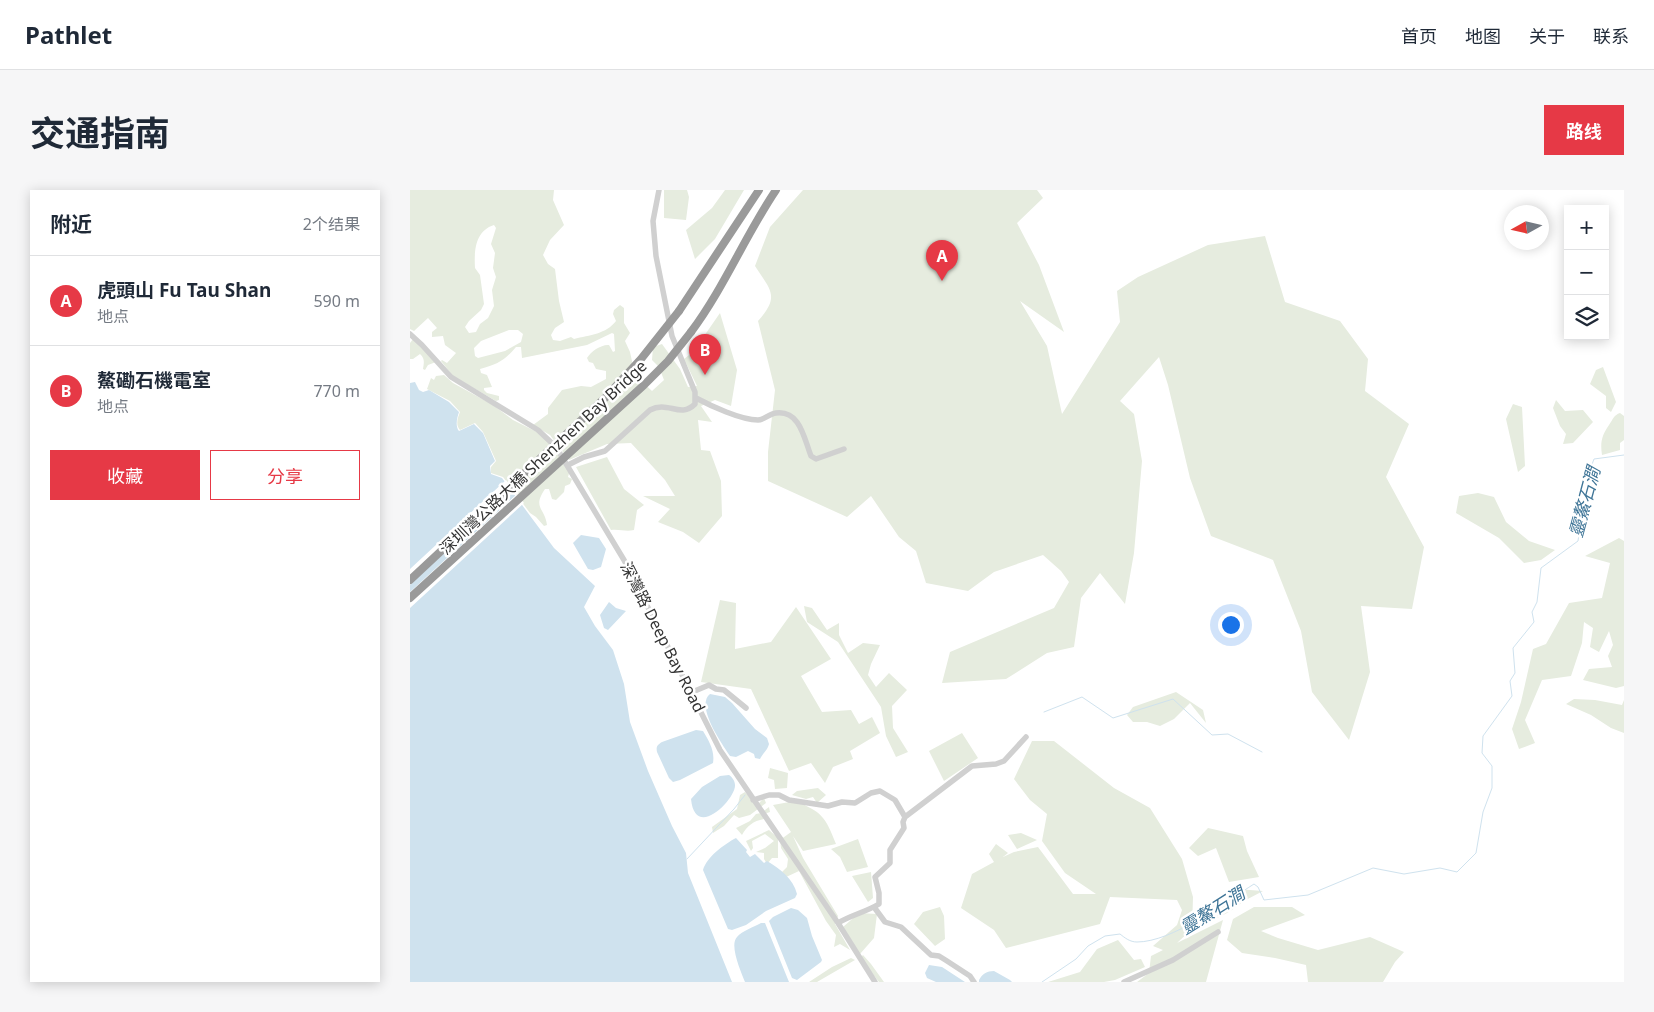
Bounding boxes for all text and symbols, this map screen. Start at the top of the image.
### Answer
text: Pathlet [25,18,112,51]
text: 首页 [1401,24,1437,48]
text: 地图 [1465,24,1501,48]
text: 关于 [1529,24,1565,48]
text: 联系 [1593,24,1629,48]
button: 路线 [1544,105,1624,155]
text: 交通指南 [30,109,170,156]
north arrow [1504,205,1549,250]
map controls [1564,205,1609,340]
button: + [1564,205,1609,250]
text: 附近 [50,210,92,238]
text: 2个结果 [303,213,360,235]
pin: A [926,240,958,281]
button: − [1564,250,1609,295]
text: 虎頭山 Fu Tau Shan [97,277,271,303]
text: A [60,290,72,312]
text: 590 m [313,290,360,312]
button: layers [1564,295,1609,340]
text: 地点 [97,305,129,327]
pin: B [689,334,721,375]
street label: 深圳灣公路大橋 Shenzhen Bay Bridge [435,355,651,559]
text: 鰲磡石機電室 [97,367,211,393]
text: B [61,380,71,402]
text: 770 m [313,380,360,402]
text: 地点 [97,395,129,417]
button: 收藏 [50,450,200,500]
button: 分享 [210,450,360,500]
water label: 靈鰲石澗 [1563,461,1606,540]
street label: 深灣路 Deep Bay Road [616,558,710,716]
your location [1218,612,1244,638]
water label: 靈鰲石澗 [1175,879,1251,939]

